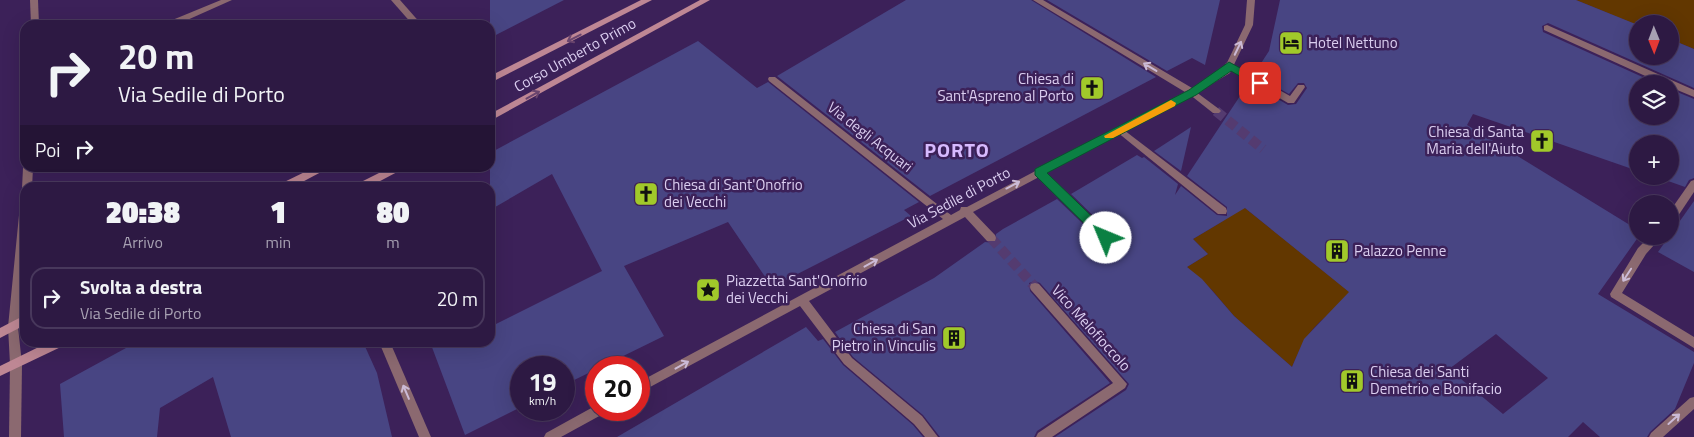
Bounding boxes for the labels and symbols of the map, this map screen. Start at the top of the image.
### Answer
street label: Corso Umberto Primo [509,11,640,98]
north arrow [1629,15,1679,65]
hotel icon: Hotel Nettuno [1278,30,1304,56]
place label: Hotel Nettuno [1308,31,1398,54]
one-way arrow [566,33,581,43]
one-way arrow [1233,40,1243,55]
one-way arrow [1144,62,1158,72]
pin [1239,62,1281,104]
place label: Chiesa di Sant'Aspreno al Porto [937,67,1074,107]
church icon: Chiesa di Sant'Aspreno al Porto [1079,75,1105,101]
one-way arrow [525,90,540,100]
street label: Via degli Acquari [823,96,918,177]
place label: Chiesa di Santa Maria dell'Aiuto [1426,120,1524,160]
church icon: Chiesa di Santa Maria dell'Aiuto [1529,128,1555,154]
district label: PORTO [924,134,990,165]
street label: Via Sedile di Porto [903,161,1014,234]
place label: Chiesa di Sant'Onofrio dei Vecchi [664,173,803,213]
one-way arrow [1006,180,1021,190]
church icon: Chiesa di Sant'Onofrio dei Vecchi [633,181,659,207]
position arrow [1079,211,1131,263]
building icon: Palazzo Penne [1324,238,1350,264]
place label: Palazzo Penne [1354,239,1446,262]
one-way arrow [863,258,878,268]
one-way arrow [1622,267,1632,281]
place label: Piazzetta Sant'Onofrio dei Vecchi [726,269,868,309]
place icon: Piazzetta Sant'Onofrio dei Vecchi [695,277,721,303]
street label: Vico Melofioccolo [1046,279,1137,376]
place label: Chiesa di San Pietro in Vinculis [832,317,936,357]
building icon: Chiesa di San Pietro in Vinculis [941,325,967,351]
speed limit sign: 20 [585,356,650,421]
one-way arrow [674,360,689,370]
place label: Chiesa dei Santi Demetrio e Bonifacio [1370,360,1502,400]
building icon: Chiesa dei Santi Demetrio e Bonifacio [1339,368,1365,394]
one-way arrow [400,385,410,400]
one-way arrow [1668,414,1681,425]

